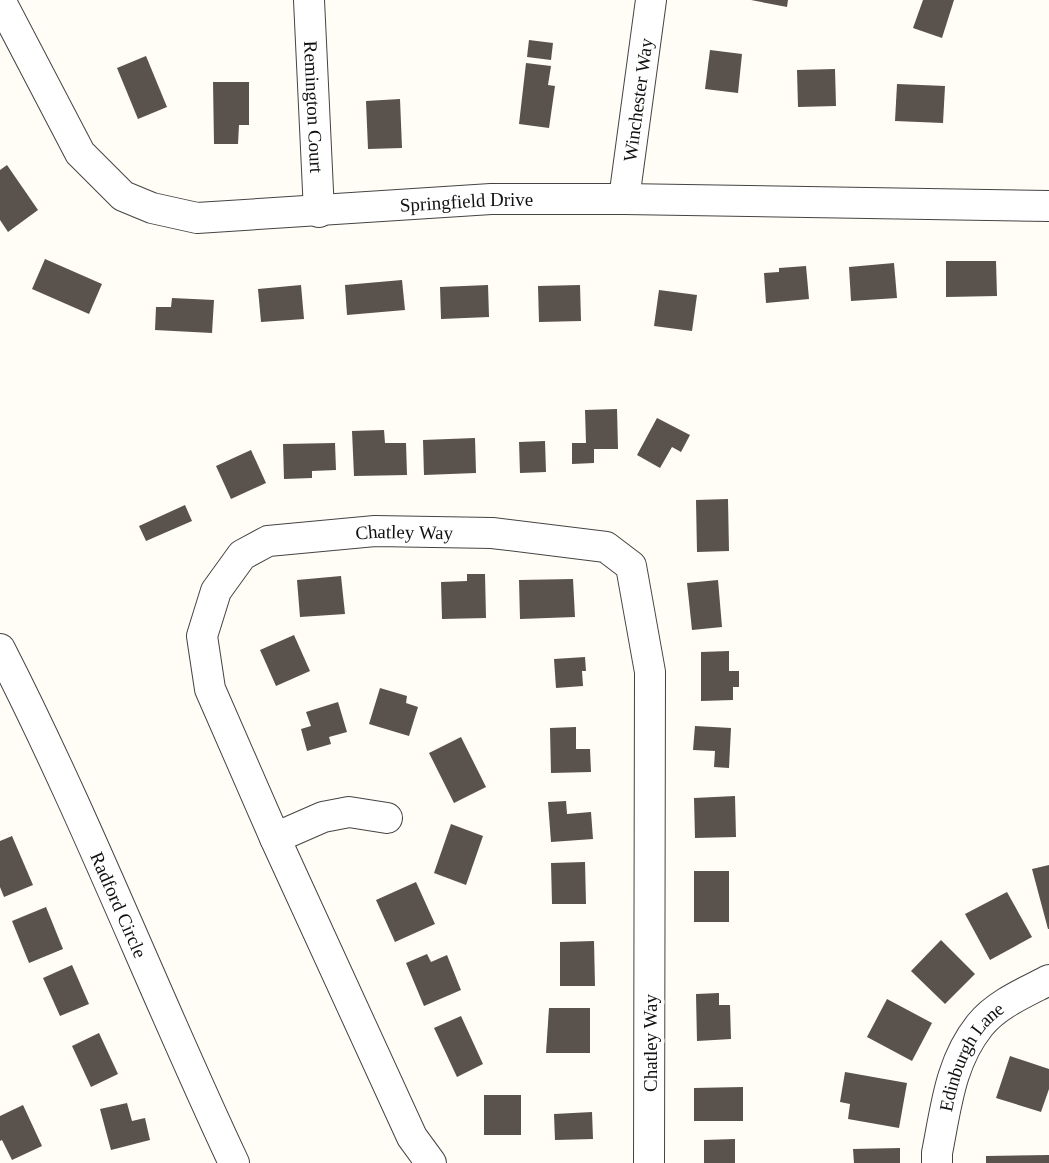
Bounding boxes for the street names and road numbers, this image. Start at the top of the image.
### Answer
street label: Winchester Way [619,36,656,163]
street label: Remington Court [300,40,328,174]
street label: Springfield Drive [399,189,533,215]
street label: Chatley Way [354,520,454,543]
street label: Radford Circle [87,848,151,961]
street label: Chatley Way [640,994,661,1092]
street label: Edinburgh Lane [935,997,1008,1113]

